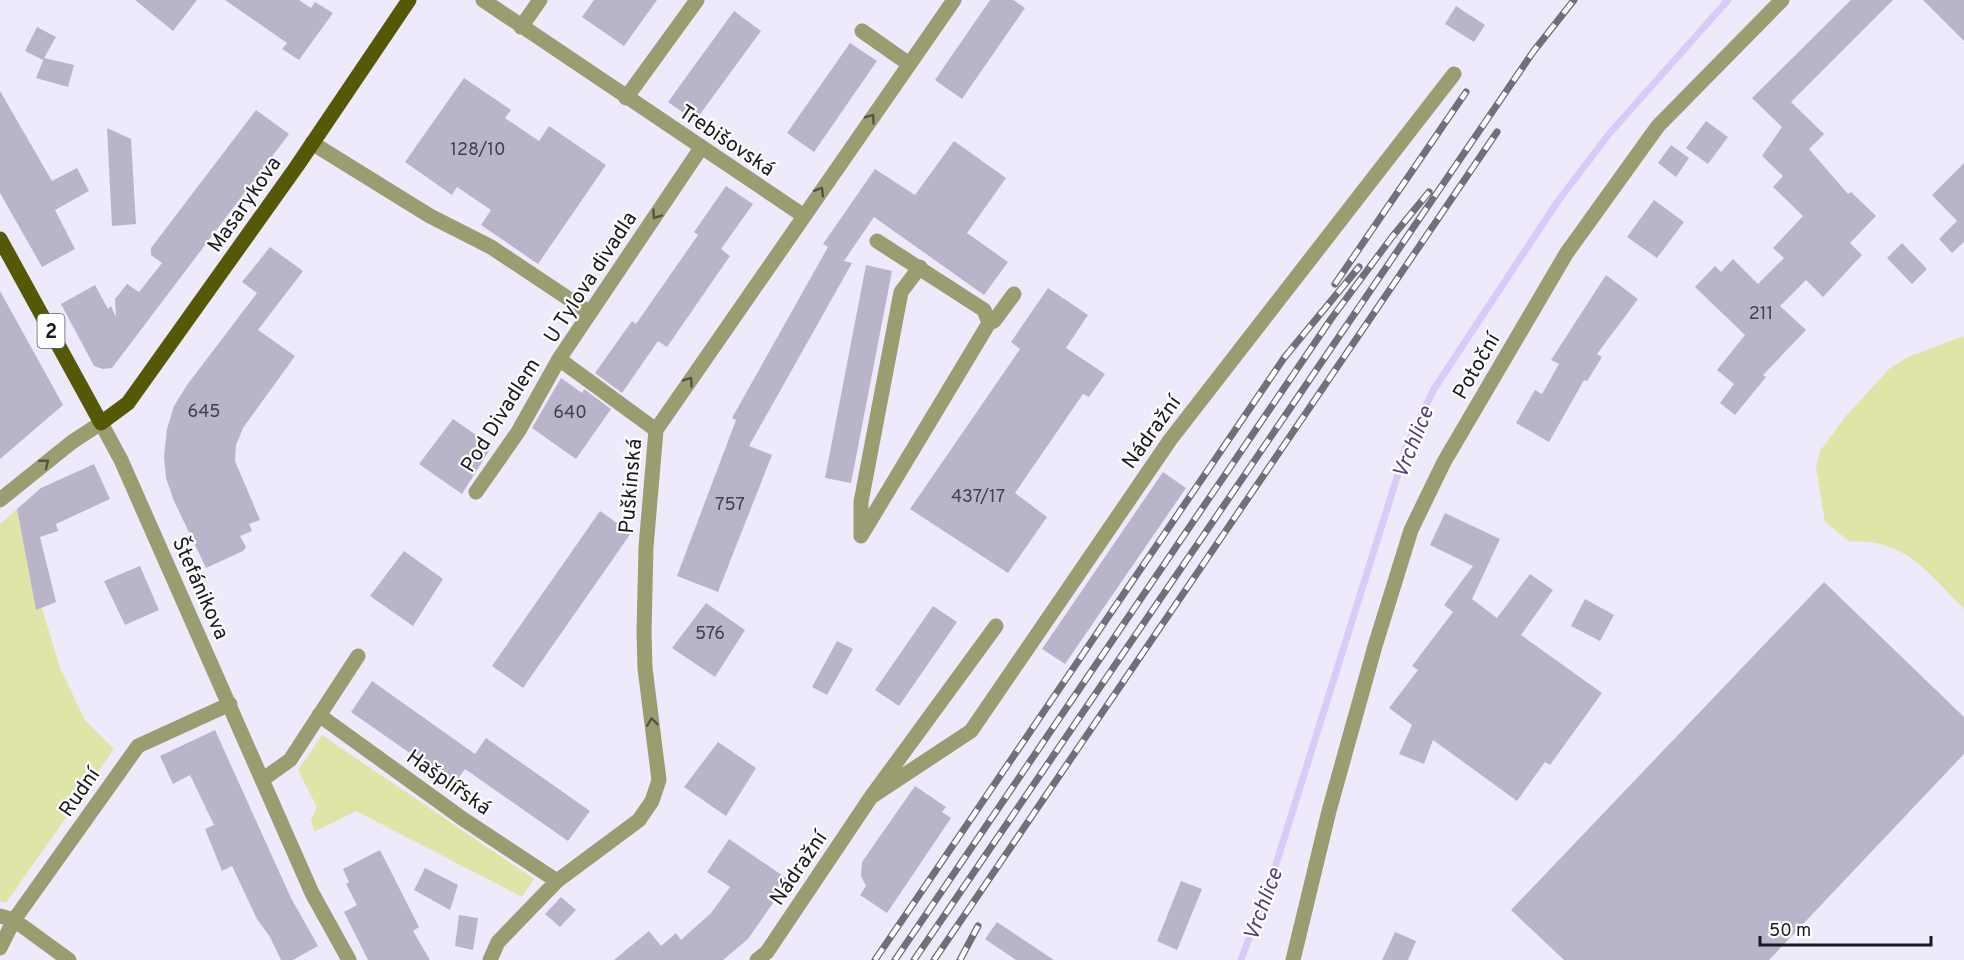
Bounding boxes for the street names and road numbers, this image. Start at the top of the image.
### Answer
street label: Trebišovská [673,99,779,183]
street label: Masarykova [202,152,288,258]
street label: U Tylova divadla [539,207,644,349]
road number: 2 [38,314,64,348]
street label: Potoční [1447,327,1508,405]
street label: Pod Divadlem [455,353,547,478]
street label: Nádražní [1117,390,1189,475]
street label: Puškinská [614,438,649,535]
street label: Štefánikova [165,533,235,644]
street label: Hašplířská [401,744,496,822]
street label: Rudní [54,762,108,823]
street label: Nádražní [764,825,835,911]

